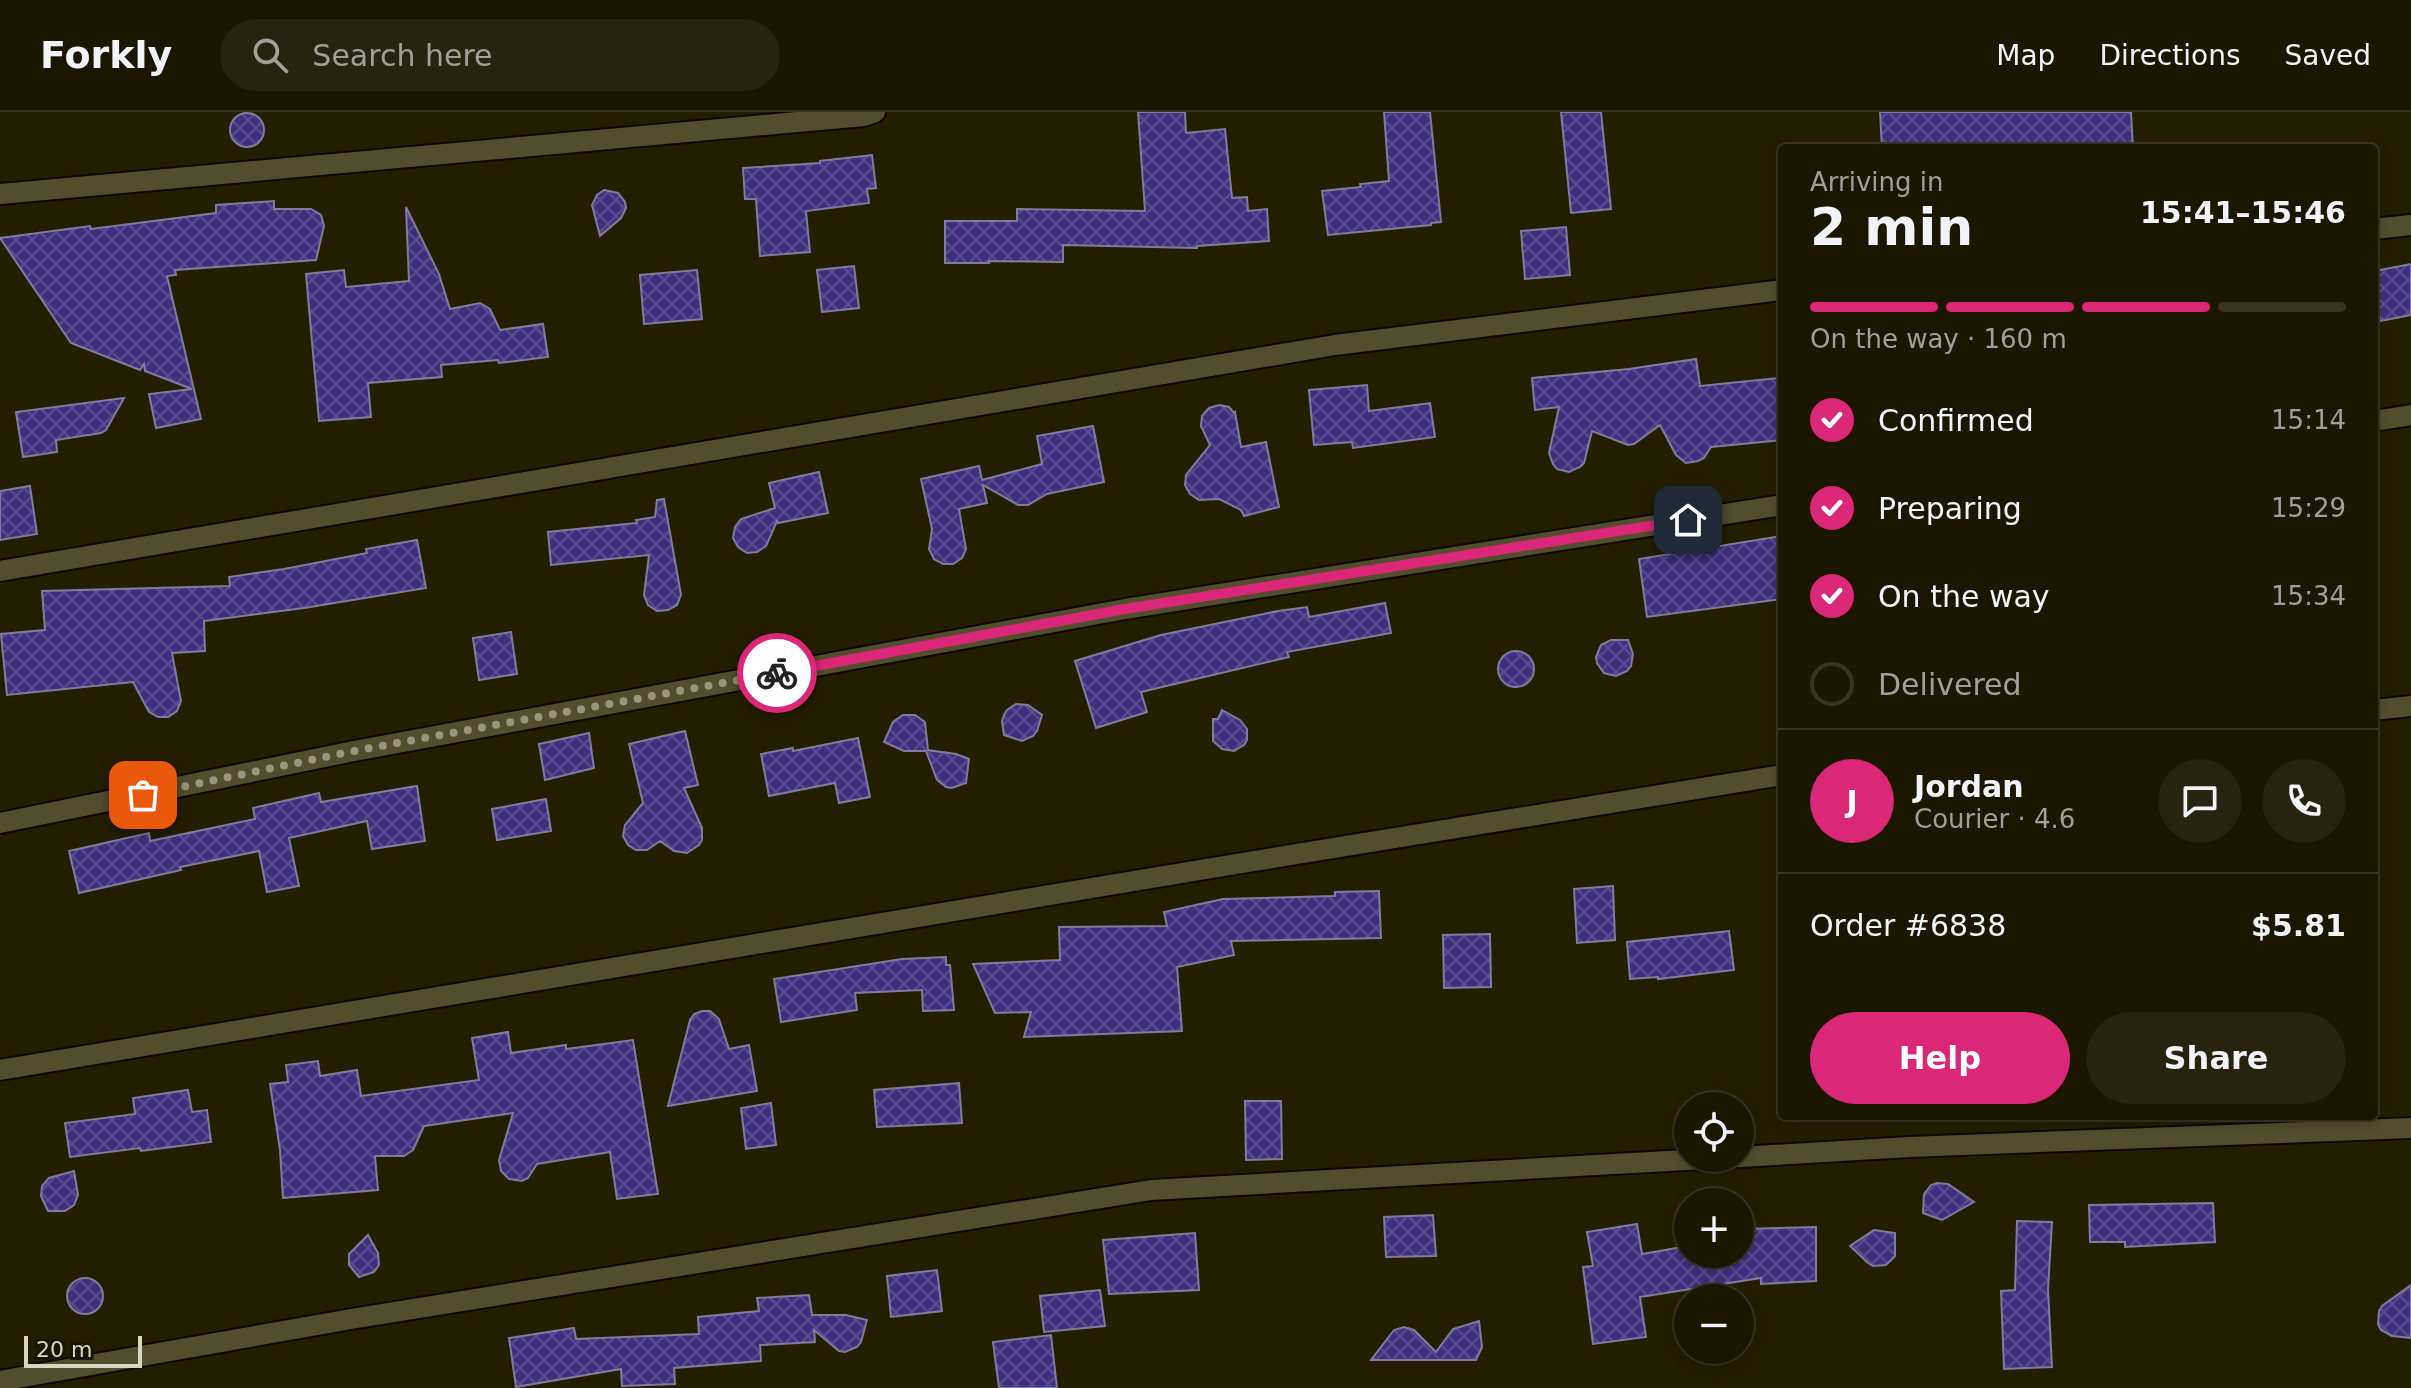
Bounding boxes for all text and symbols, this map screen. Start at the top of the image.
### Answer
search box [220,19,780,91]
text: Forkly [40,33,172,77]
icon: search [248,33,292,77]
text: Search here [312,38,493,73]
text: Map [1996,39,2055,72]
text: Directions [2099,39,2240,72]
text: Saved [2284,39,2371,72]
text: Arriving in [1810,167,1944,197]
text: 15:41–15:46 [2140,195,2346,230]
text: 2 min [1810,197,1973,257]
text: On the way · 160 m [1810,324,2067,354]
icon: check [1810,398,1854,442]
text: Confirmed [1878,403,2034,438]
text: 15:14 [2271,405,2346,435]
pin [1654,486,1722,554]
icon: check [1810,486,1854,530]
text: Preparing [1878,491,2022,526]
text: 15:29 [2271,493,2346,523]
icon: home [1666,498,1710,542]
icon: check [1810,574,1854,618]
text: On the way [1878,579,2050,614]
text: 15:34 [2271,581,2346,611]
courier [737,633,817,713]
icon: bike [755,651,799,695]
text: Delivered [1878,667,2022,702]
button: chat [2158,759,2242,843]
button: phone [2262,759,2346,843]
pin [109,761,177,829]
text: Jordan [1914,769,2024,804]
icon: bag [121,773,165,817]
text: J [1846,784,1858,819]
text: Courier · 4.6 [1914,804,2075,834]
text: Order #6838 [1810,908,2006,943]
text: $5.81 [2251,908,2346,943]
button: Help [1810,1012,2070,1104]
button: Share [2086,1012,2346,1104]
map controls [1674,1092,1754,1364]
button: locate [1674,1092,1754,1172]
button: + [1674,1188,1754,1268]
button: − [1674,1284,1754,1364]
scale bar [24,1332,142,1368]
text: 20 m [36,1337,92,1362]

